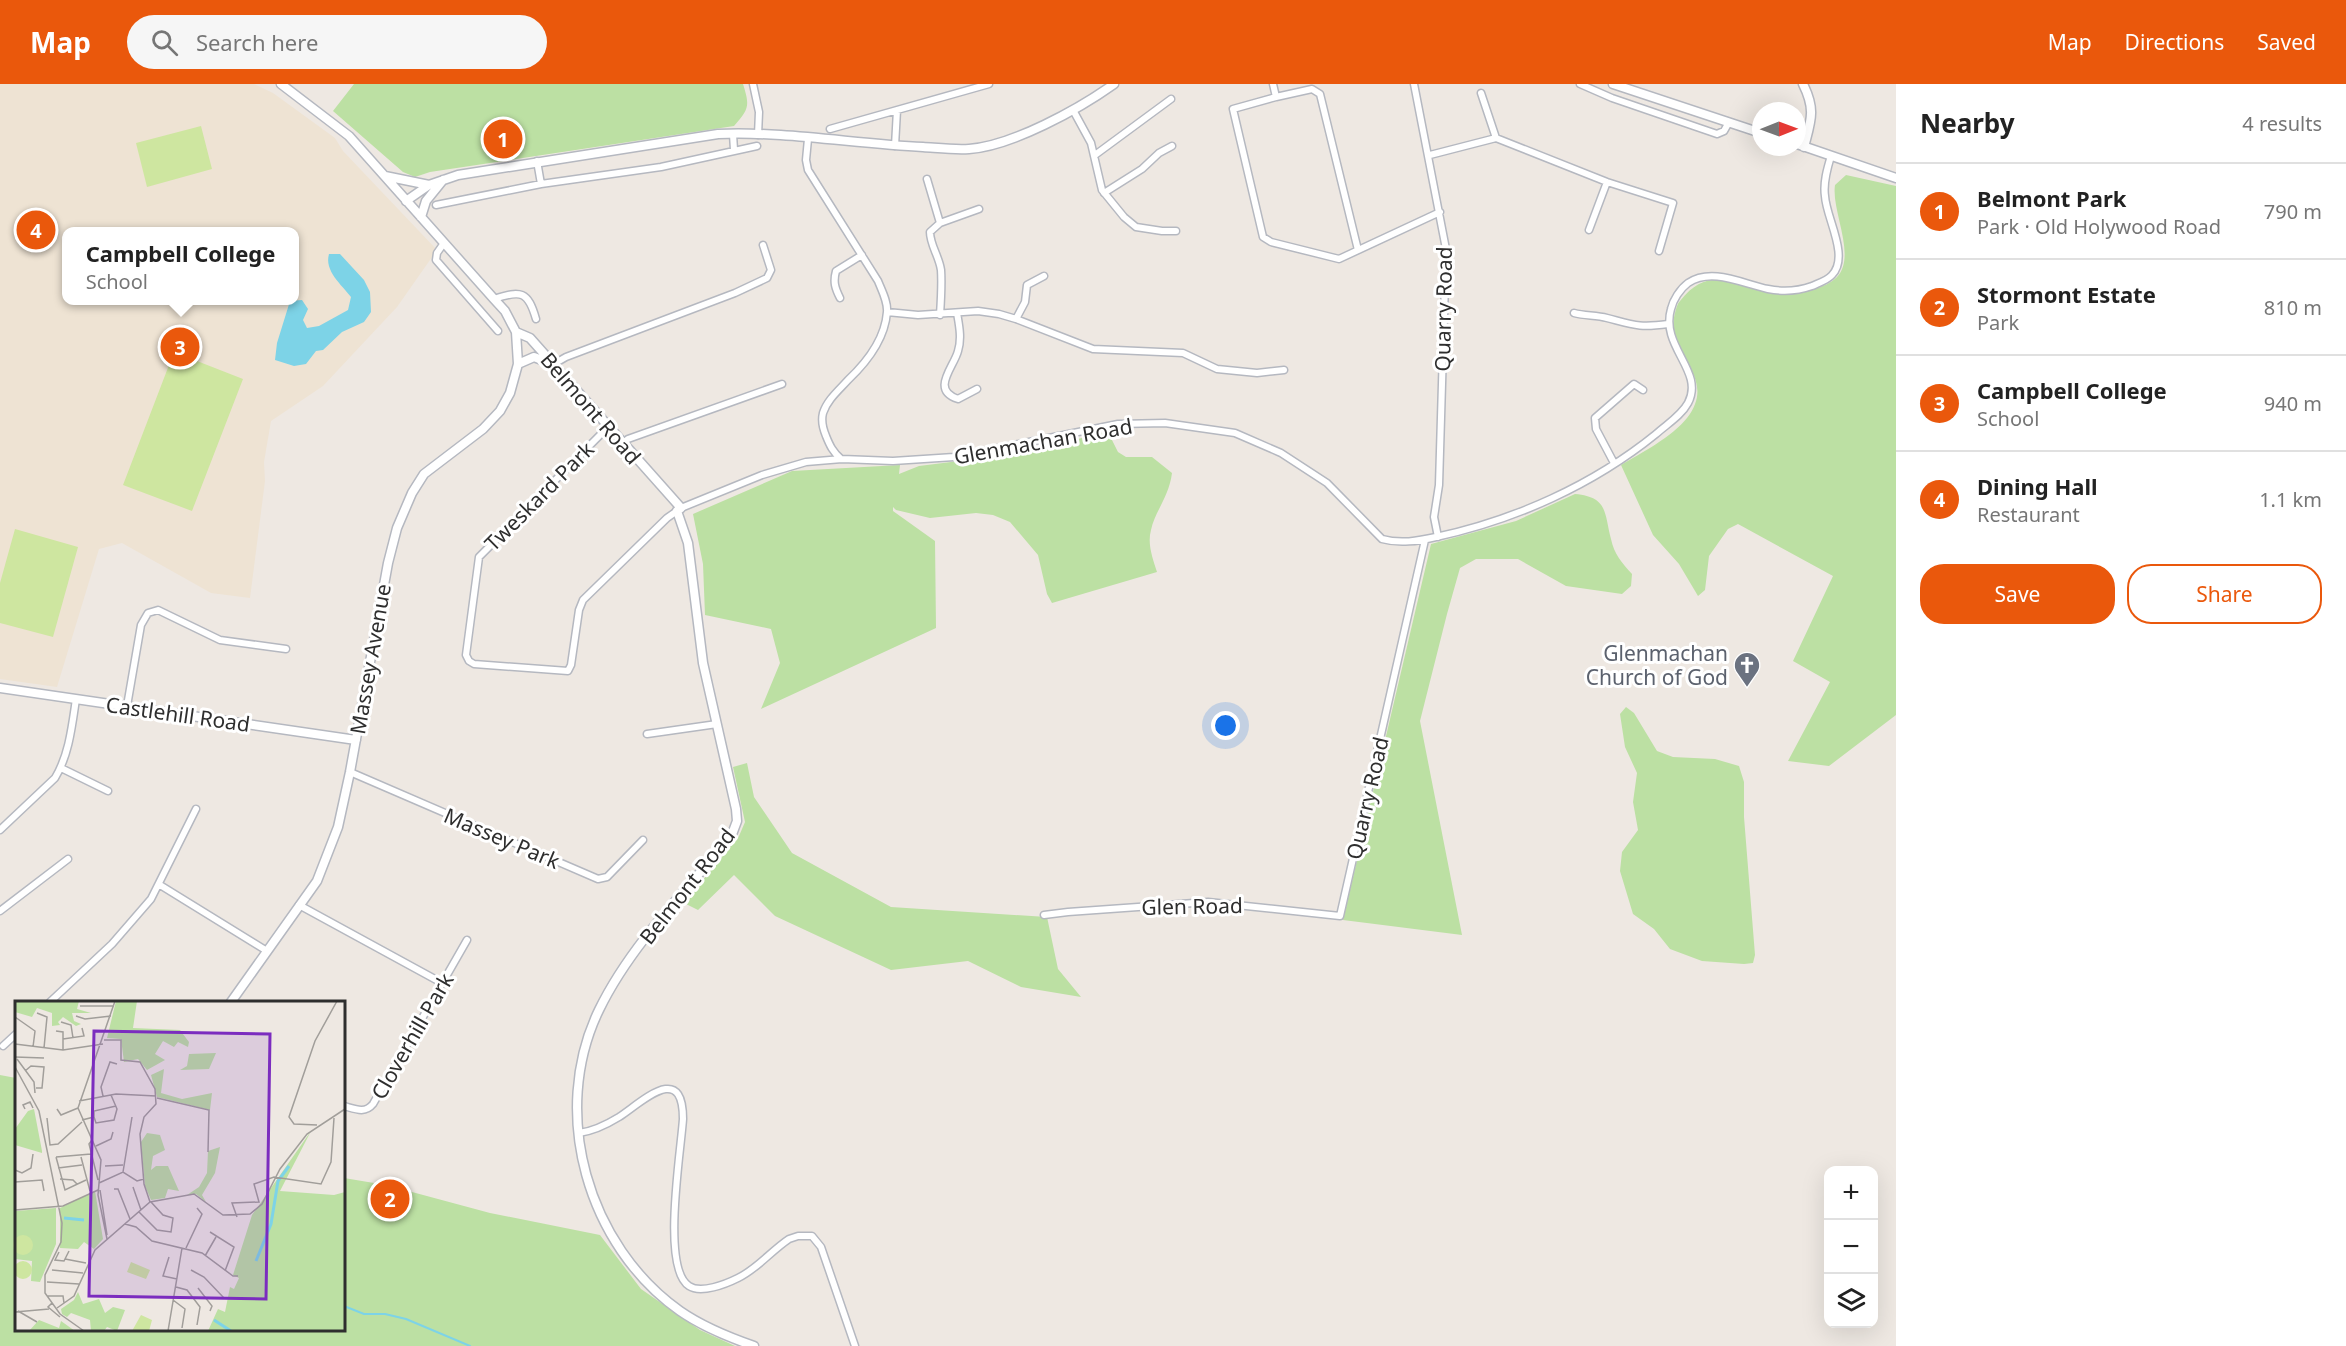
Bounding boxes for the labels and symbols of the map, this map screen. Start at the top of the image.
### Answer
north arrow [1752,102,1806,156]
pin: 1 [484,116,522,162]
pin: 4 [16,208,56,252]
street label: Quarry Road [1428,246,1458,372]
pin: 3 [160,324,200,370]
street label: Belmont Road [535,346,647,470]
street label: Glenmachan Road [952,412,1134,470]
street label: Tweskard Park [478,435,600,557]
street label: Massey Avenue [343,582,397,736]
place label: Glenmachan Church of God [1586,639,1728,691]
church icon: Glenmachan Church of God [1732,650,1762,688]
street label: Castlehill Road [104,690,252,738]
your location [1211,711,1240,740]
street label: Quarry Road [1339,734,1395,862]
street label: Massey Park [440,801,565,875]
street label: Belmont Road [633,822,741,950]
street label: Glen Road [1141,891,1243,921]
street label: Cloverhill Park [365,967,460,1104]
inset map [15,1001,345,1331]
pin: 2 [370,1176,410,1222]

